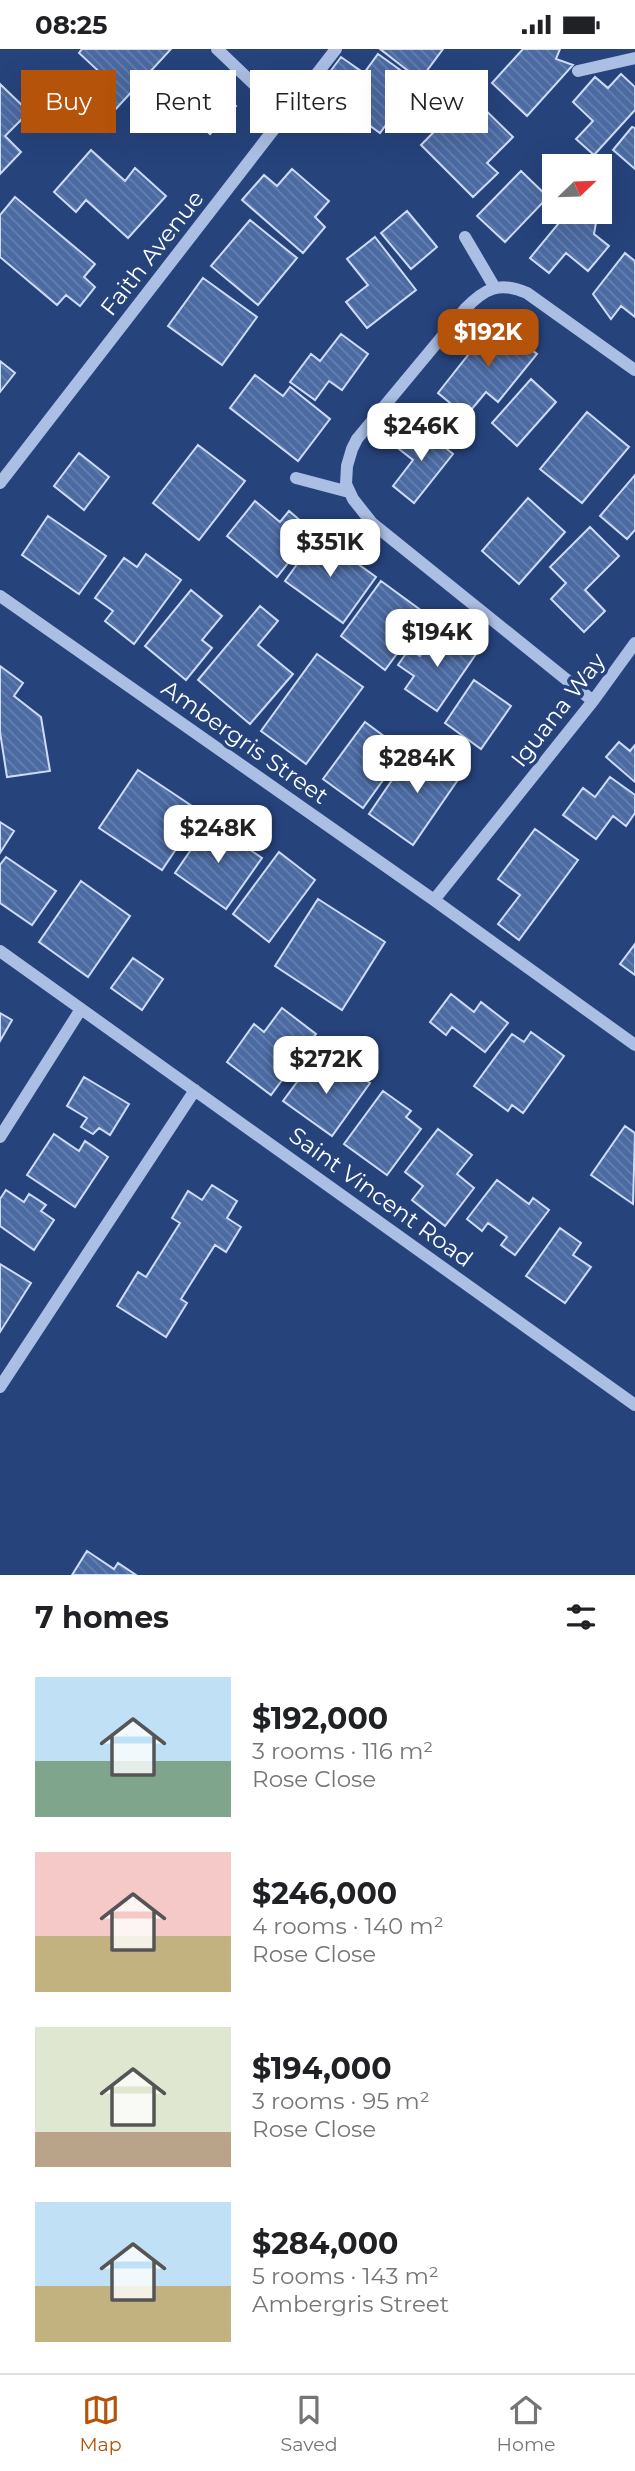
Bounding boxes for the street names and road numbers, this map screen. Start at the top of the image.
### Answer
street label: Faith Avenue [94,185,210,321]
street label: Iguana Way [505,647,611,773]
street label: Ambergris Street [156,674,334,810]
street label: Saint Vincent Road [284,1121,478,1273]

